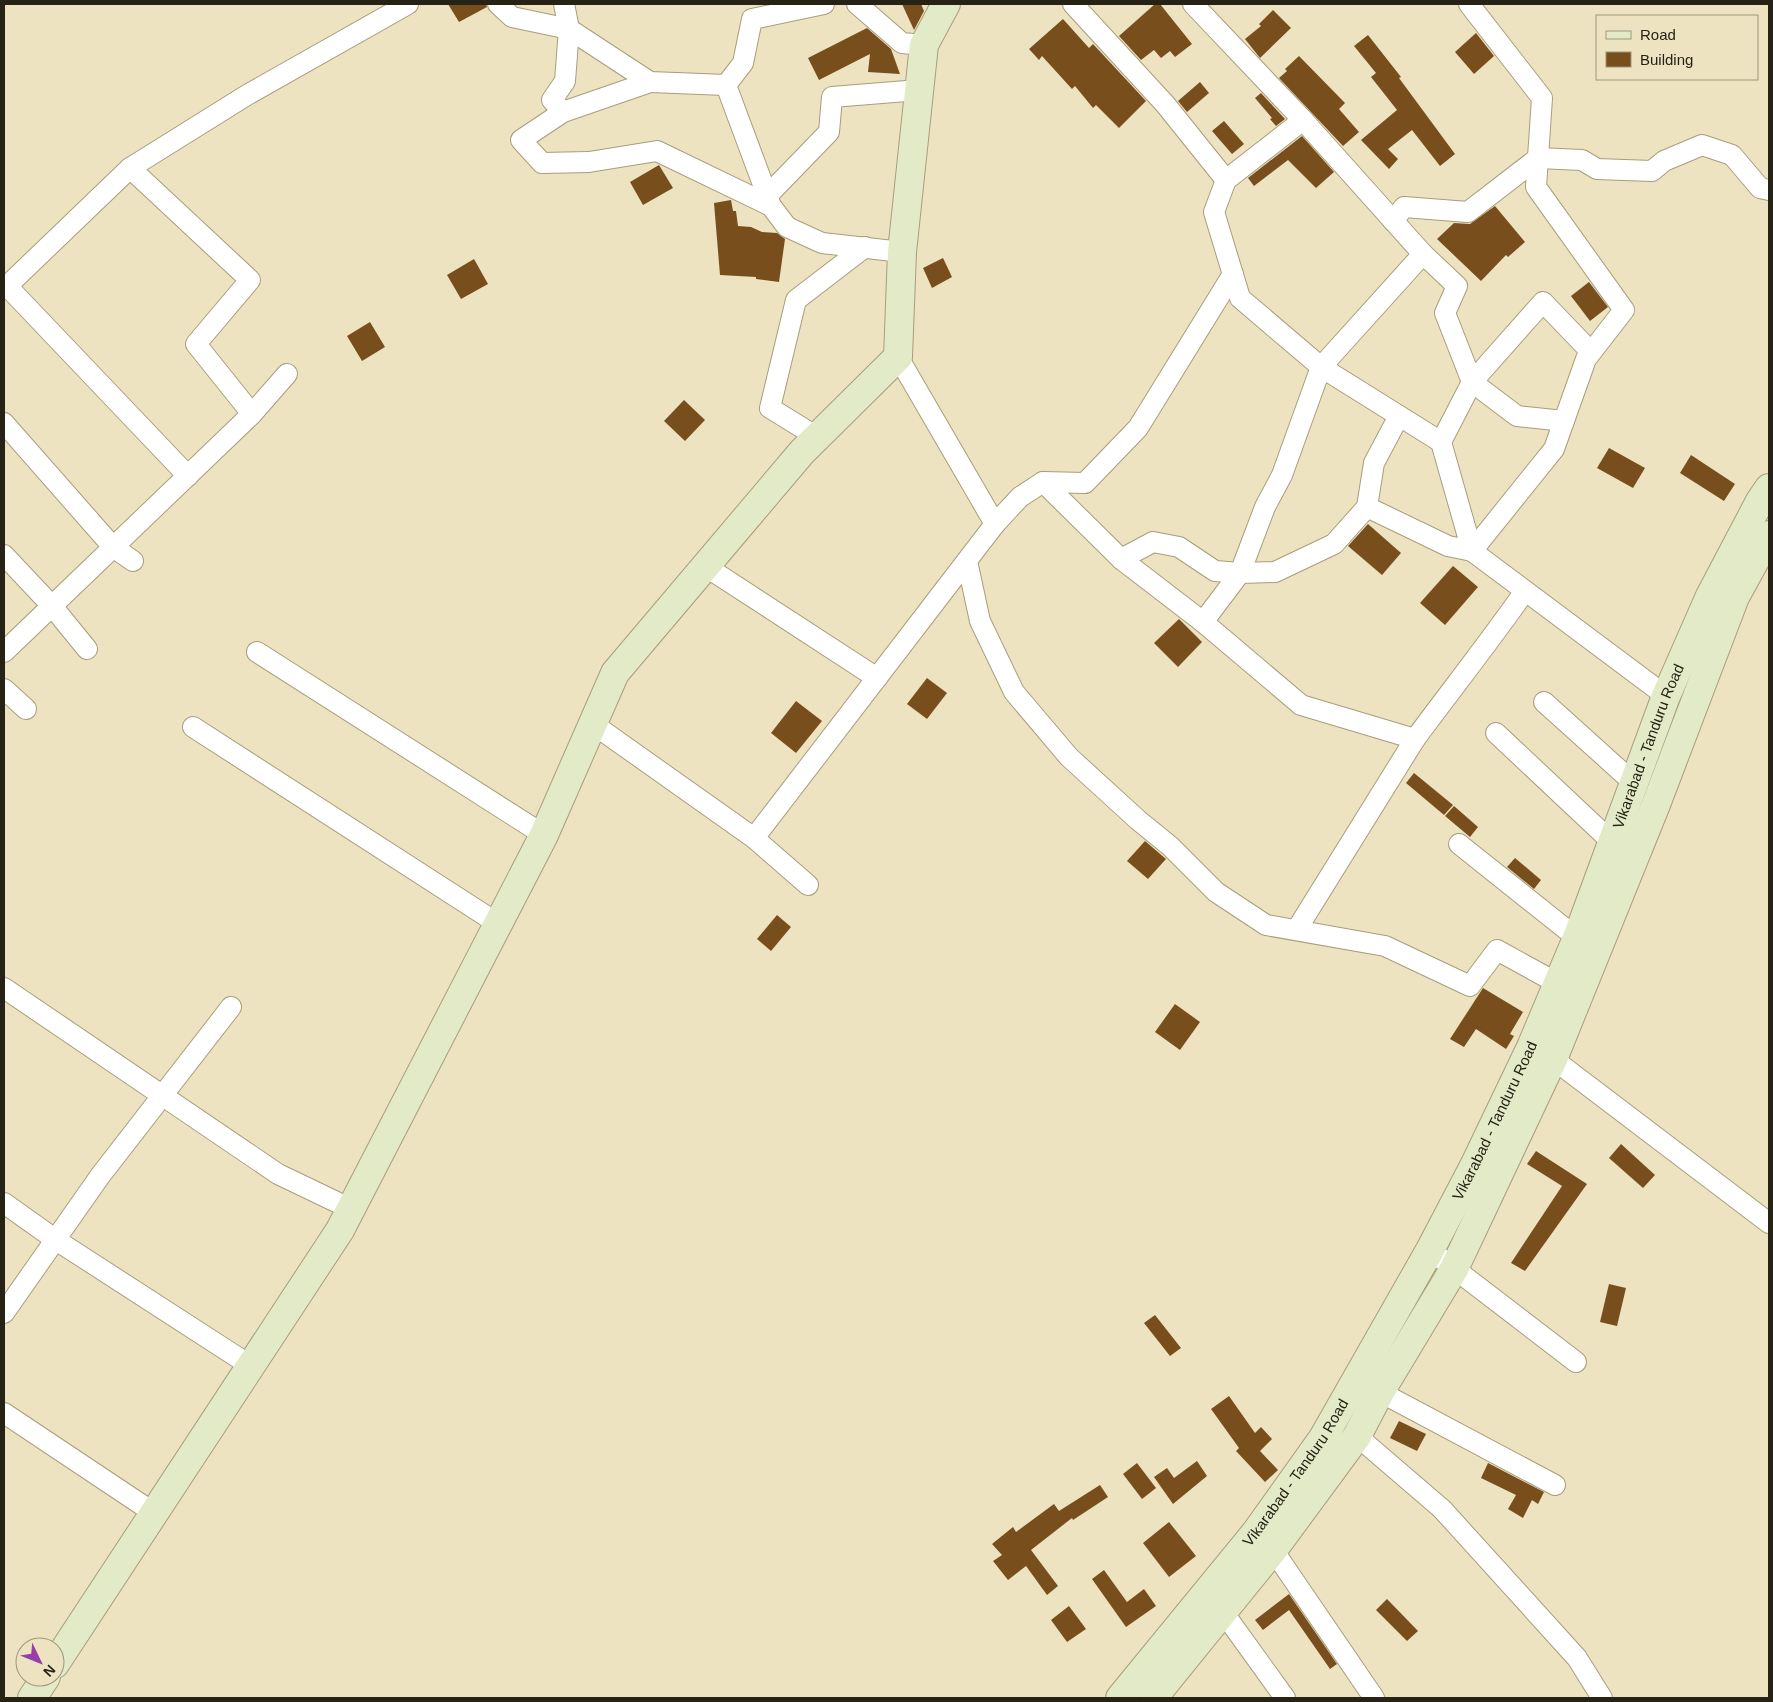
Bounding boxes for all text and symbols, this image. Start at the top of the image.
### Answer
legend [1596,15,1758,80]
text: Road [1640,26,1676,43]
text: Building [1640,51,1693,68]
street label: Vikarabad - Tanduru Road [1609,661,1687,831]
street label: Vikarabad - Tanduru Road [1449,1039,1540,1203]
street label: Vikarabad - Tanduru Road [1239,1396,1351,1549]
north arrow [15,1637,65,1687]
text: N [40,1662,59,1680]

